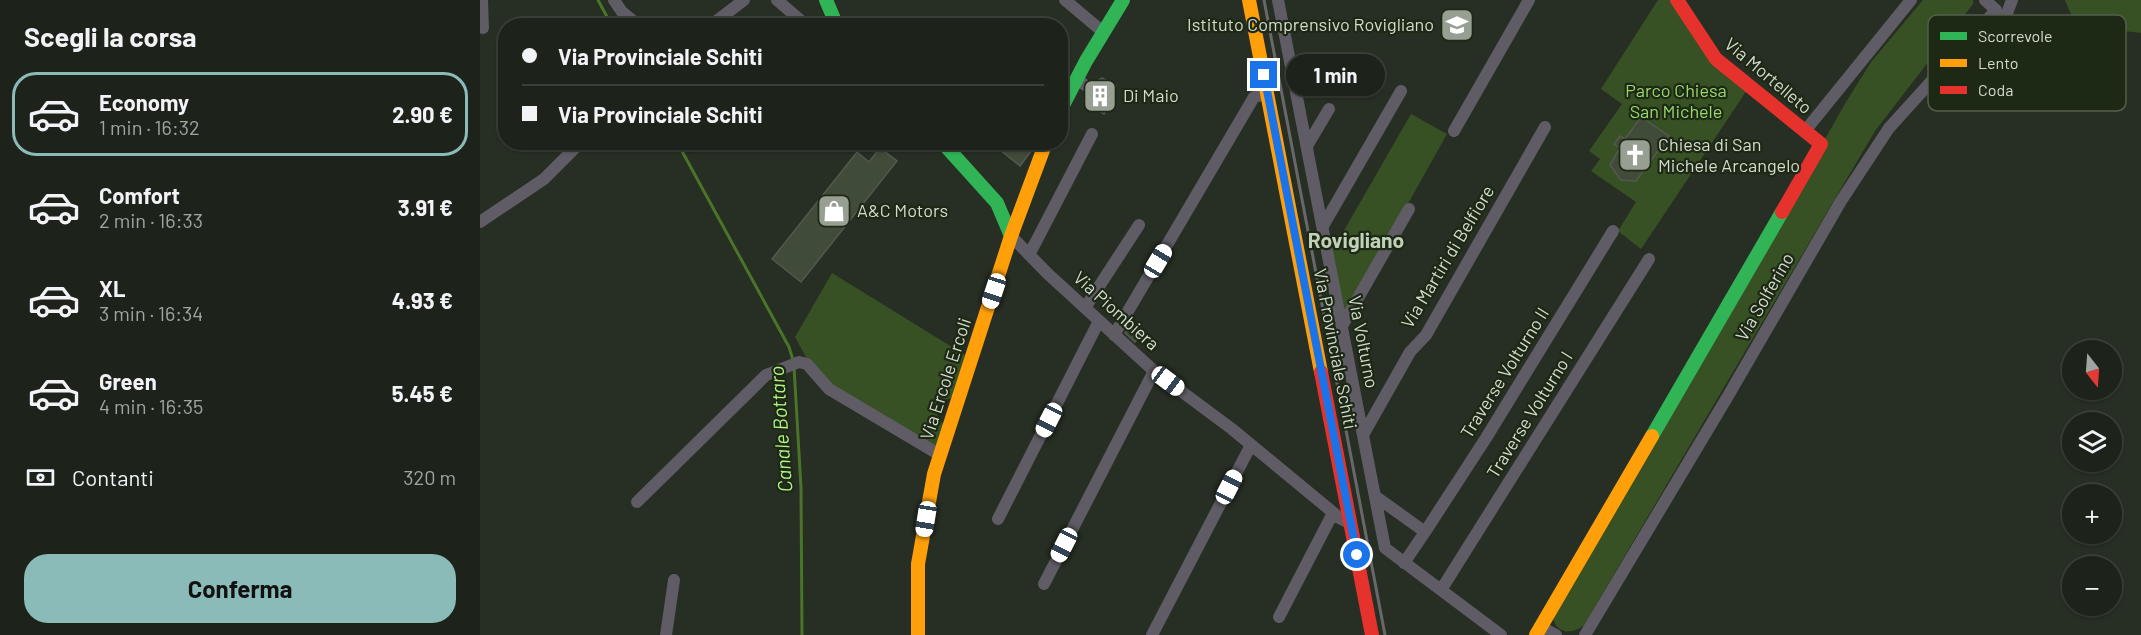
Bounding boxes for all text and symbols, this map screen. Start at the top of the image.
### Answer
school or university icon: Istituto Comprensivo Rovigliano [1439,7,1475,43]
place label: Istituto Comprensivo Rovigliano [1187,13,1434,35]
legend [1928,15,2126,111]
text: Scegli la corsa [24,20,197,52]
text: Scorrevole [1978,26,2052,45]
street label: Via Mortelleto [1721,32,1817,118]
text: Via Provinciale Schiti [558,43,763,69]
text: Lento [1978,53,2019,72]
callout: 1 min [1285,54,1384,96]
route end [1250,61,1277,88]
text: 1 min [1314,63,1357,87]
building icon: Di Maio [1082,78,1118,114]
park label: Parco Chiesa San Michele [1625,79,1727,122]
text: Coda [1978,80,2013,99]
place label: Di Maio [1123,84,1179,106]
icon: car [27,87,81,141]
text: Economy [99,89,189,115]
text: 2.90 € [392,101,453,127]
text: Via Provinciale Schiti [558,101,763,127]
text: 1 min · 16:32 [99,115,200,139]
place label: Chiesa di San Michele Arcangelo [1658,133,1800,176]
church icon: Chiesa di San Michele Arcangelo [1617,137,1653,173]
icon: car [27,180,81,234]
street label: Via Martiri di Belfiore [1396,181,1498,332]
text: Comfort [99,182,180,208]
shop icon: A&C Motors [816,193,852,229]
text: 3.91 € [398,194,453,220]
place label: A&C Motors [857,199,948,221]
text: 2 min · 16:33 [99,208,203,232]
district label: Rovigliano [1308,227,1404,252]
car [1141,241,1175,281]
street label: Via Solferino [1730,249,1798,344]
street label: Via Piombiera [1069,266,1164,354]
street label: Via Provinciale Schiti [1310,267,1362,431]
car [980,271,1008,311]
icon: car [27,273,81,327]
text: XL [99,275,125,301]
text: 4.93 € [392,287,453,313]
street label: Via Volturno [1344,294,1384,390]
text: 3 min · 16:34 [99,301,203,325]
street label: Traverse Volturno II [1456,304,1554,442]
street label: Via Ercole Ercoli [915,315,975,442]
north arrow [2062,340,2122,400]
map controls [2062,340,2122,616]
street label: Traverse Volturno I [1482,348,1578,482]
car [1148,363,1188,399]
water label: Canale Bottaro [764,365,796,493]
icon: car [27,366,81,420]
text: Green [99,368,157,394]
text: 5.45 € [392,380,453,406]
text: 4 min · 16:35 [99,394,203,418]
car [1033,400,1065,440]
button: layers [2062,412,2122,472]
icon: cash [24,461,57,494]
text: Contanti [72,464,154,490]
text: 320 m [403,465,456,489]
car [1213,467,1245,507]
button: + [2062,484,2122,544]
car [914,500,938,538]
car [1048,525,1080,565]
route start [1343,541,1370,568]
button: Conferma [24,554,456,623]
button: − [2062,556,2122,616]

